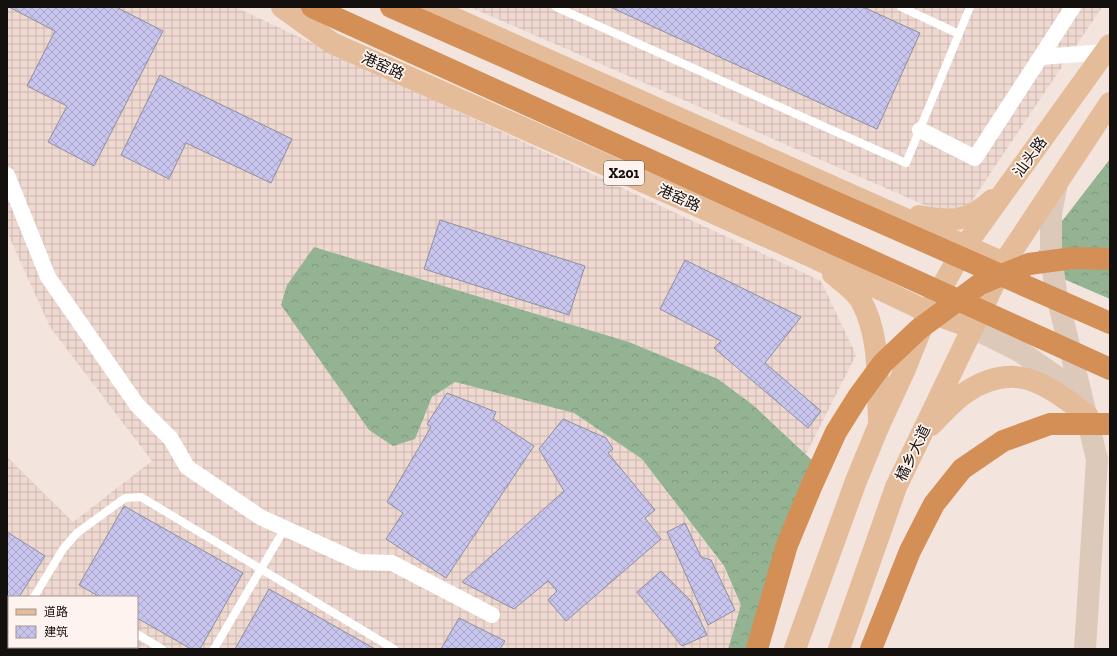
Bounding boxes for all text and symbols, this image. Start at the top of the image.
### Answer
street label: 港窑路 [359,49,407,83]
street label: 汕头路 [1009,134,1051,180]
road number: X201 [604,161,644,185]
street label: 港窑路 [655,181,703,215]
street label: 橘乡大道 [892,422,934,484]
legend [8,596,138,648]
text: 道路 [44,605,68,619]
text: 建筑 [44,625,68,639]

